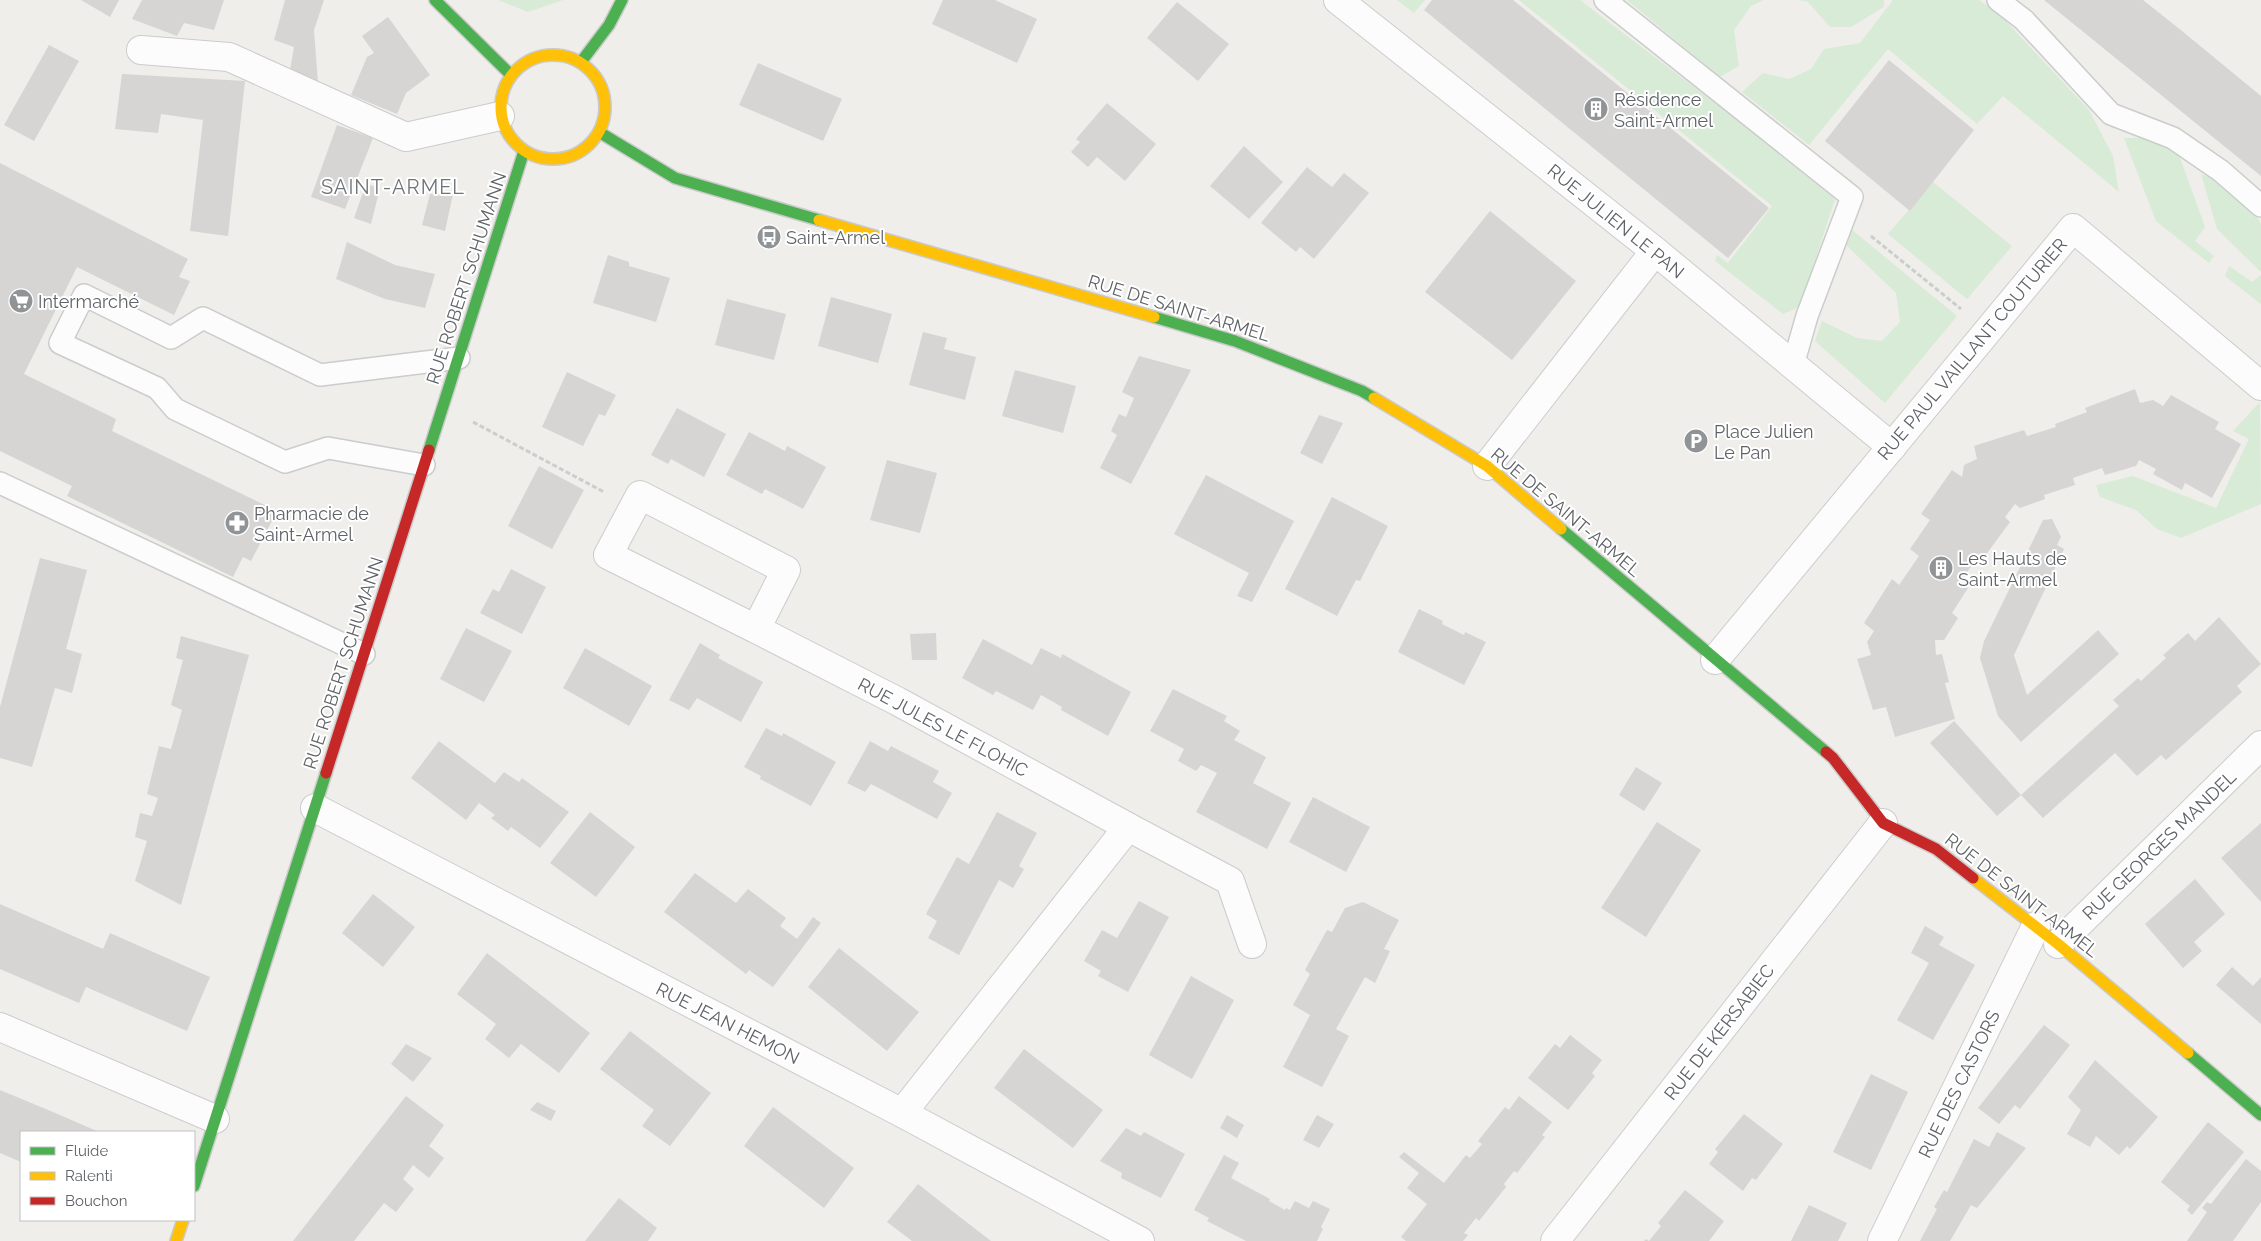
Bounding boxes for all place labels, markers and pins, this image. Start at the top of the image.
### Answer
place label: Résidence Saint-Armel [1614,89,1713,131]
building icon: Résidence Saint-Armel [1583,96,1609,122]
bus stop icon: Saint-Armel [756,224,782,250]
place label: Saint-Armel [786,227,885,248]
supermarket icon: Intermarché [8,288,34,314]
place label: Intermarché [38,291,139,312]
place label: Place Julien Le Pan [1714,421,1814,463]
parking icon: Place Julien Le Pan [1683,428,1709,454]
place label: Pharmacie de Saint-Armel [254,503,369,545]
pharmacy icon: Pharmacie de Saint-Armel [224,510,250,536]
place label: Les Hauts de Saint-Armel [1958,548,2067,590]
building icon: Les Hauts de Saint-Armel [1928,555,1954,581]

